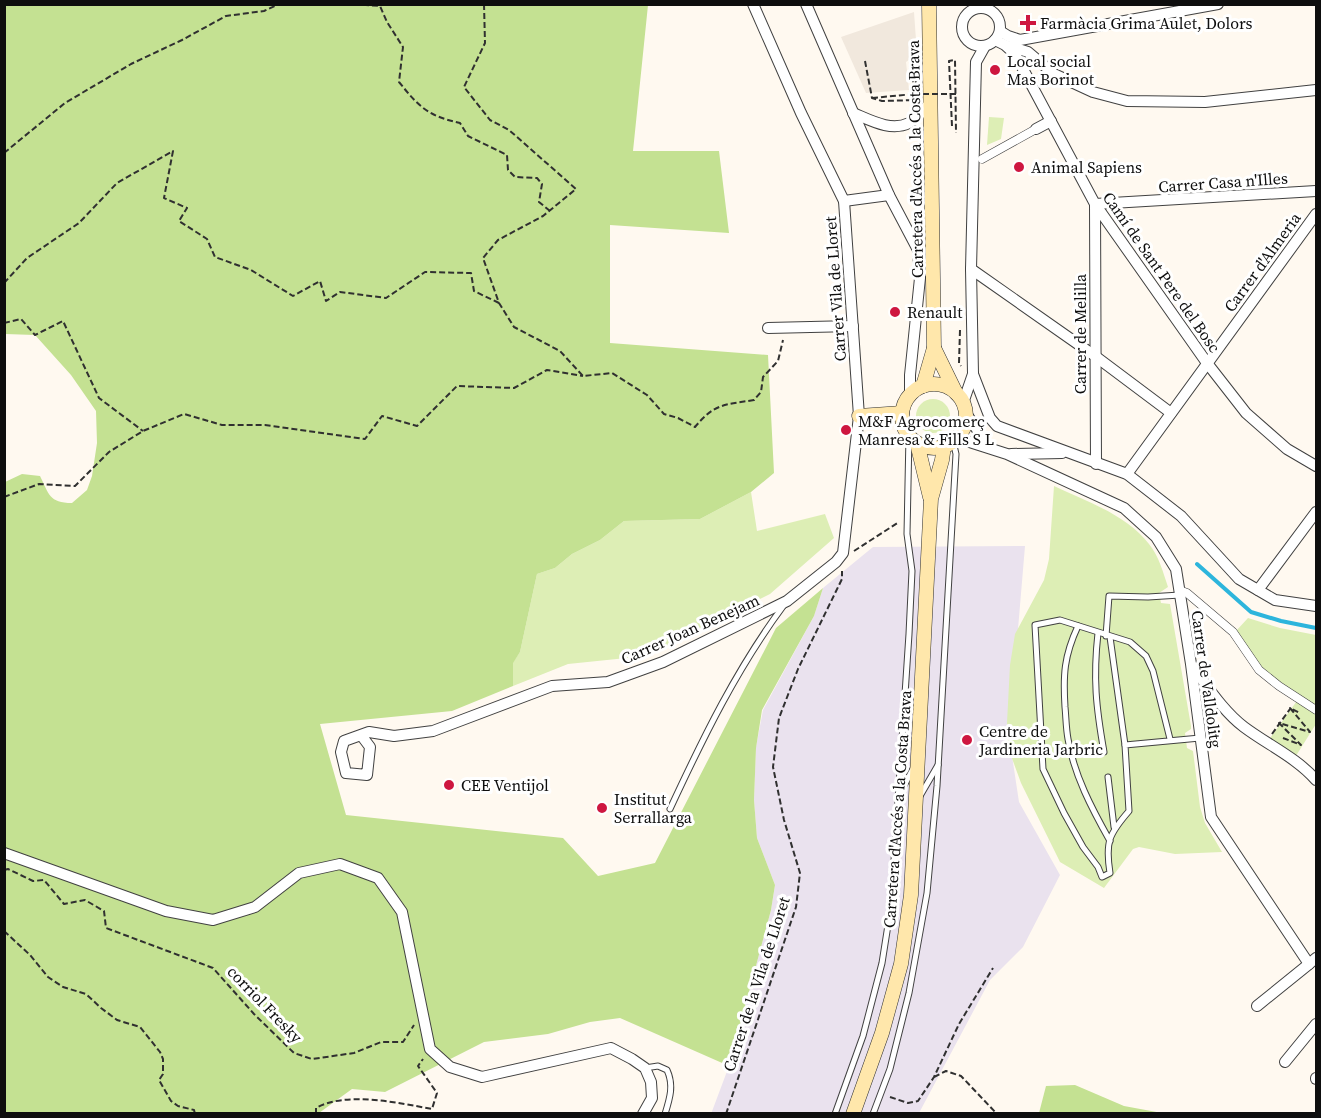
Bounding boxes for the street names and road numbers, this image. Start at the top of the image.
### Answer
street label: Carretera d'Accés a la Costa Brava [902,39,928,278]
street label: Carrer Casa n'Illes [1158,167,1288,197]
street label: Camí de Sant Pere del Bosc [1098,187,1226,357]
street label: Carrer d'Almeria [1218,207,1306,316]
street label: Carrer Vila de Lloret [819,215,851,362]
street label: Carrer de Melilla [1069,273,1091,394]
street label: Carrer Joan Benejam [617,589,763,669]
street label: Carrer de Valldolitg [1186,609,1228,749]
street label: Carretera d'Accés a la Costa Brava [878,689,916,929]
street label: Carrer de la Vila de Lloret [717,893,795,1074]
street label: corriol Fresky [223,961,308,1048]

